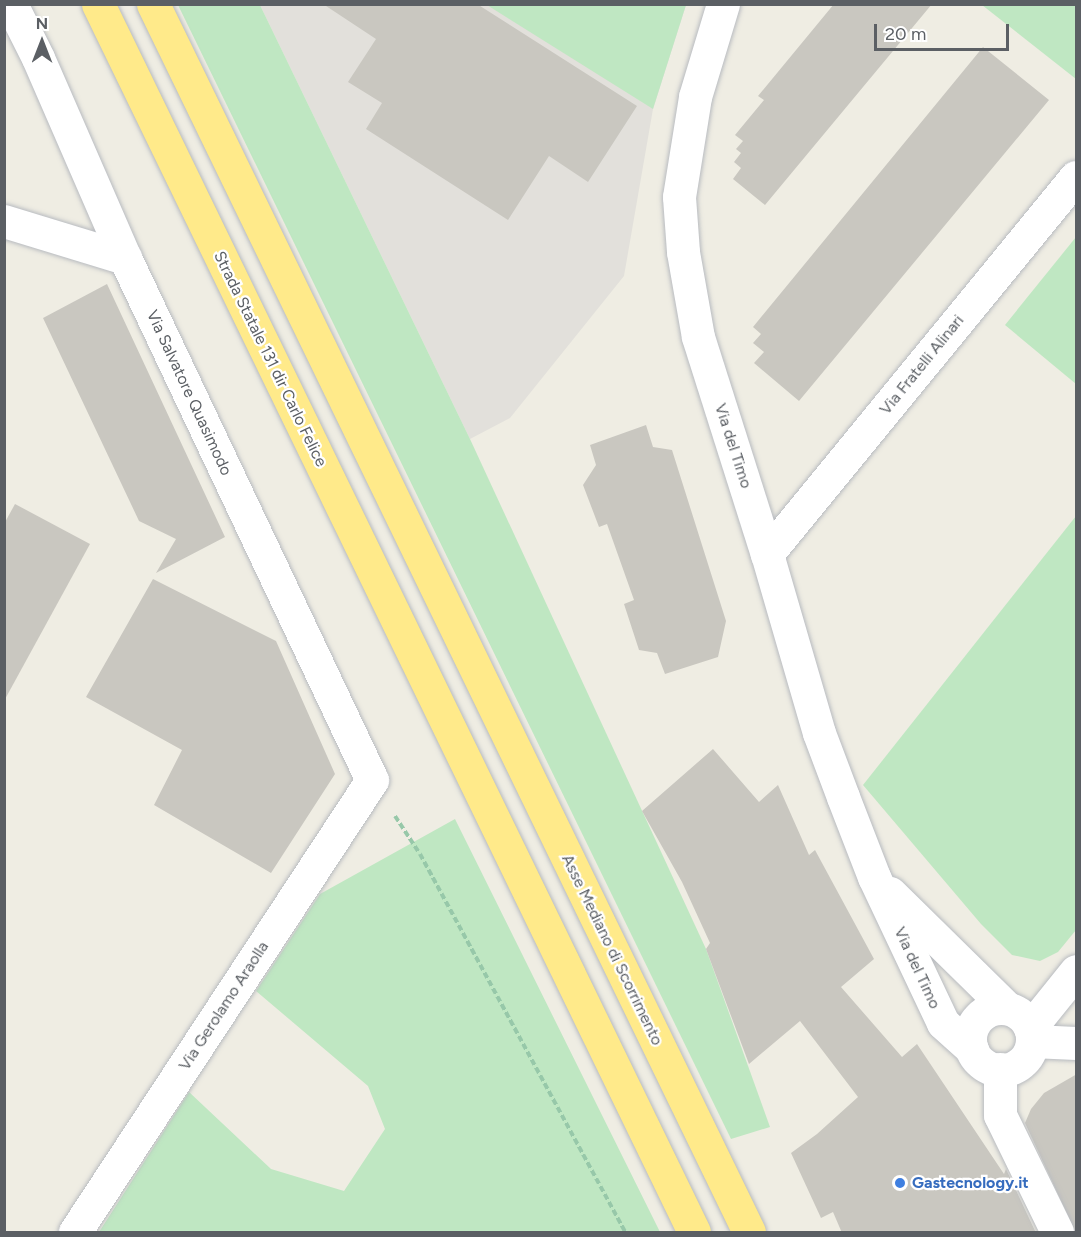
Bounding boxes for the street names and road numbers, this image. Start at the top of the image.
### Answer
street label: Strada Statale 131 dir Carlo Felice [209,248,331,470]
street label: Via Salvatore Quasimodo [142,307,236,479]
street label: Via Fratelli Alinari [876,311,968,419]
street label: Via del Timo [710,401,756,491]
street label: Asse Mediano di Scorrimento [557,851,667,1049]
street label: Via del Timo [890,924,944,1012]
street label: Via Gerolamo Araolla [175,938,273,1074]

